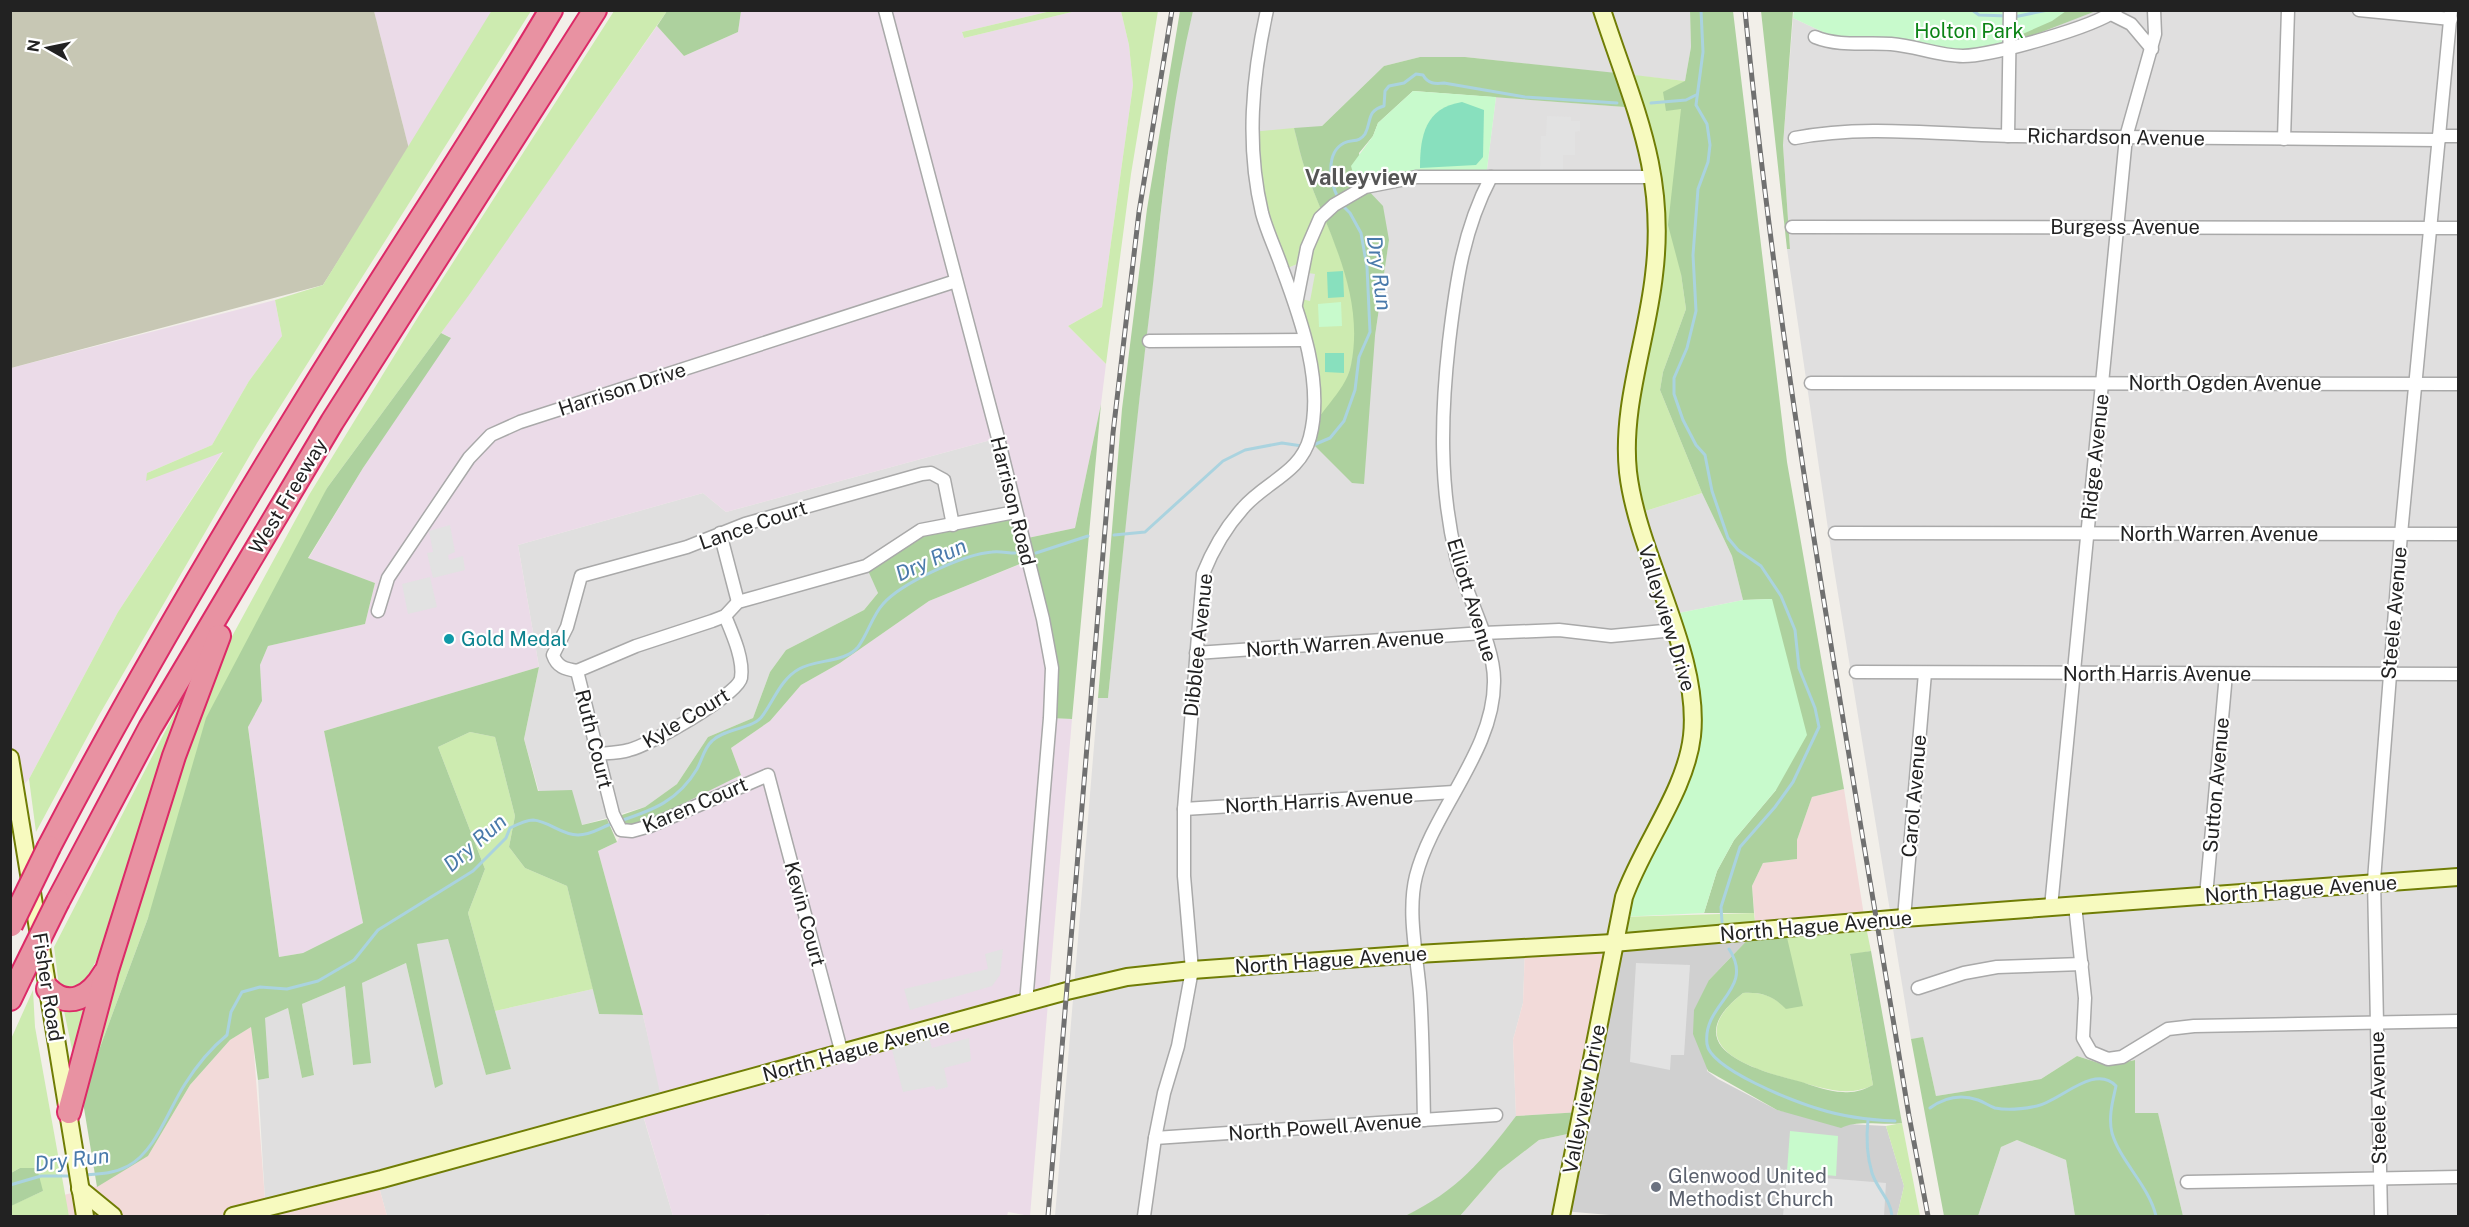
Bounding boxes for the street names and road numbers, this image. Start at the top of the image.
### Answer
street label: Richardson Avenue [2027,123,2205,151]
street label: Burgess Avenue [2050,215,2200,239]
street label: Harrison Drive [555,357,689,421]
street label: North Ogden Avenue [2129,371,2321,395]
street label: Ridge Avenue [2076,393,2114,521]
street label: West Freeway [244,434,332,558]
street label: Harrison Road [985,434,1041,568]
street label: Lance Court [696,495,810,555]
street label: North Warren Avenue [2120,522,2318,546]
street label: Elliott Avenue [1442,535,1502,665]
street label: Valleyview Drive [1633,542,1701,694]
street label: Steele Avenue [2376,545,2412,681]
street label: Dibblee Avenue [1179,572,1217,718]
street label: North Warren Avenue [1245,624,1445,662]
street label: North Harris Avenue [2063,662,2251,686]
street label: Kyle Court [638,683,734,753]
street label: Ruth Court [570,687,618,791]
street label: Sutton Avenue [2198,716,2234,854]
street label: Carol Avenue [1897,734,1931,858]
street label: Karen Court [639,772,751,838]
street label: North Harris Avenue [1224,784,1414,818]
street label: Kevin Court [779,859,831,969]
street label: North Hague Avenue [2204,870,2398,908]
street label: North Hague Avenue [1719,906,1913,946]
street label: Fisher Road [28,931,68,1043]
street label: North Hague Avenue [1234,941,1428,979]
street label: North Hague Avenue [760,1013,952,1087]
street label: Valleyview Drive [1558,1022,1610,1176]
street label: Steele Avenue [2365,1031,2391,1165]
street label: North Powell Avenue [1228,1108,1422,1146]

